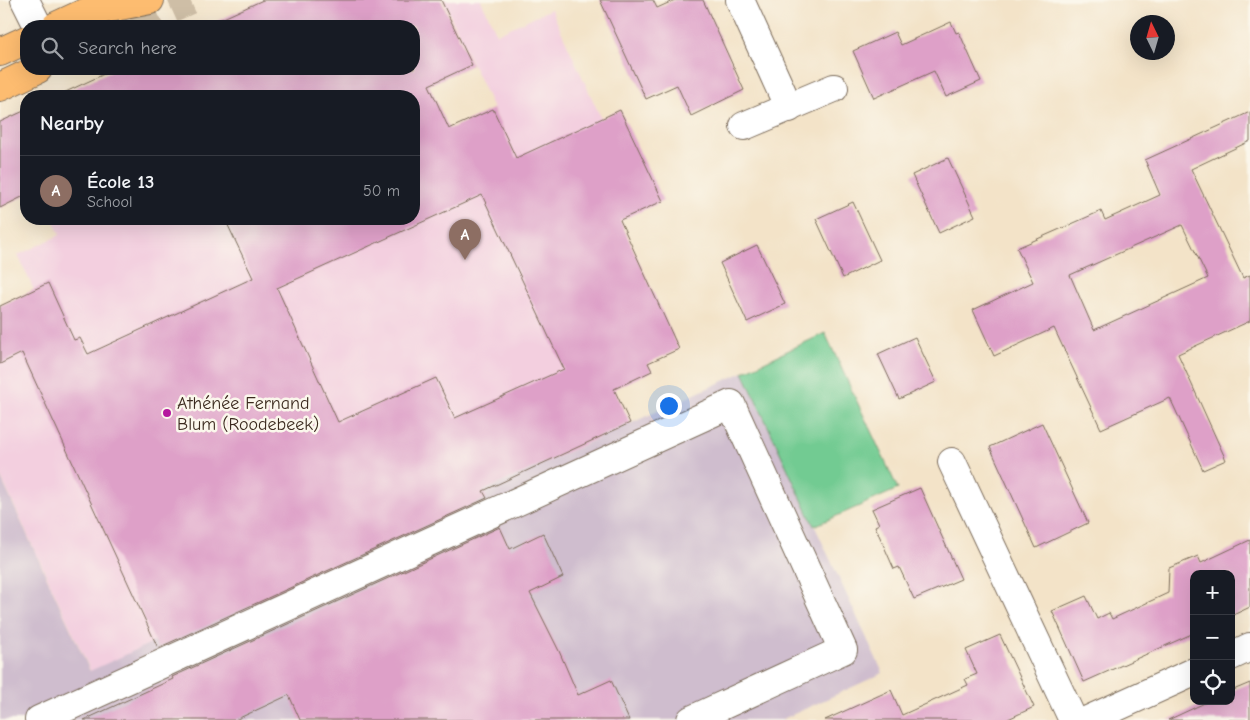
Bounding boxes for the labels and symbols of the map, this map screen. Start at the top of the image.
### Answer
north arrow [1130,15,1175,60]
pin: A [449,219,481,260]
place label: Athénée Fernand Blum (Roodebeek) [177,393,319,435]
your location [656,393,682,419]
marker: Athénée Fernand Blum (Roodebeek) [161,407,173,419]

